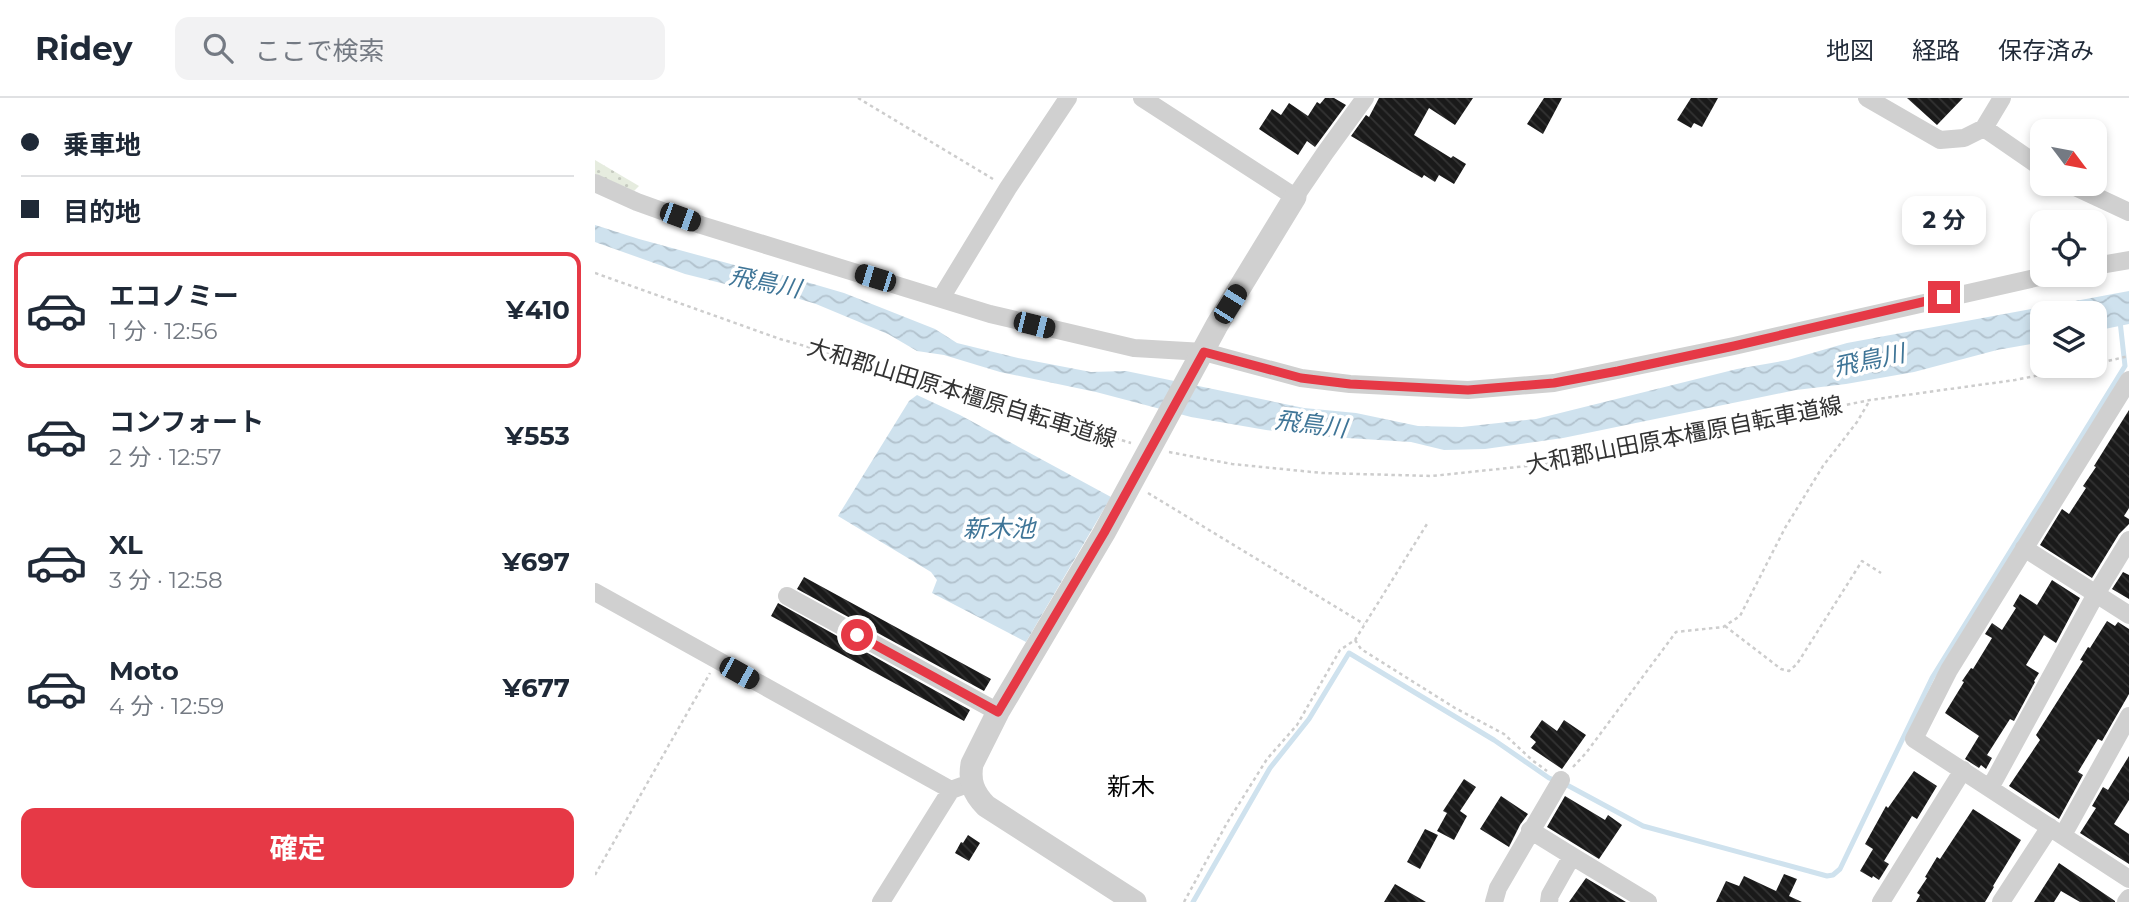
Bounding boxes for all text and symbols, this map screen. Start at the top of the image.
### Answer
search box [175,17,665,80]
text: Ridey [35,28,133,68]
icon: search [199,29,237,67]
text: ここで検索 [255,35,385,67]
text: 地図 [1826,36,1874,65]
text: 経路 [1912,36,1960,65]
text: 保存済み [1998,36,2094,65]
north arrow [2030,119,2107,196]
map controls [2030,119,2107,378]
text: 乗車地 [63,129,141,161]
callout: 2 分 [1902,195,1986,244]
text: 目的地 [63,196,141,228]
car [657,200,704,234]
text: 2 分 [1922,206,1966,234]
button: locate [2030,210,2107,287]
water label: 飛鳥川 [727,261,806,304]
car [852,262,899,294]
icon: car [25,279,88,342]
text: エコノミー [109,280,239,312]
car [1210,281,1251,327]
route end [1928,281,1960,313]
text: ¥410 [506,294,570,326]
button: layers [2030,301,2107,378]
car [1012,310,1057,340]
text: 1 分 · 12:56 [109,317,217,345]
street label: 大和郡山田原本橿原自転車道線 [804,333,1120,453]
water label: 飛鳥川 [1831,338,1910,382]
street label: 大和郡山田原本橿原自転車道線 [1523,391,1845,479]
icon: car [25,405,88,468]
water label: 飛鳥川 [1274,405,1351,443]
text: コンフォート [109,406,264,438]
text: ¥553 [505,420,570,452]
text: 2 分 · 12:57 [109,443,221,471]
water label: 新木池 [963,514,1037,543]
text: XL [109,529,143,561]
icon: car [25,531,88,594]
text: ¥697 [502,546,570,578]
text: 3 分 · 12:58 [109,566,223,594]
route start [841,619,873,651]
car [716,654,763,692]
text: Moto [109,655,179,687]
icon: car [25,657,88,720]
text: ¥677 [502,672,570,704]
text: 4 分 · 12:59 [109,692,224,720]
district label: 新木 [1107,772,1155,801]
button: 確定 [21,808,574,888]

